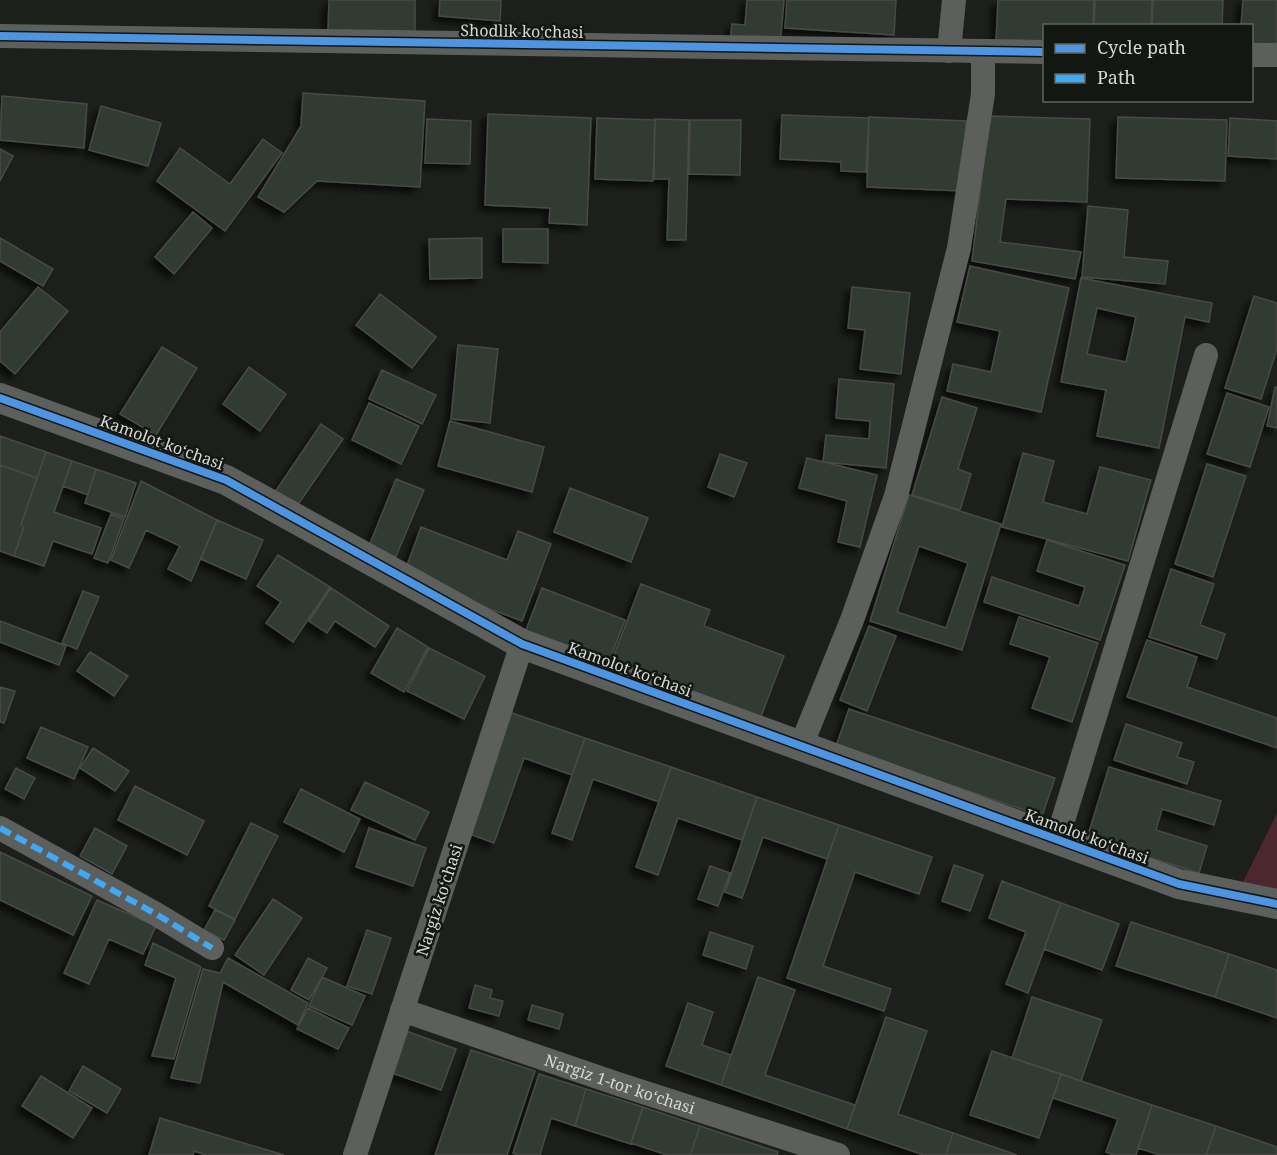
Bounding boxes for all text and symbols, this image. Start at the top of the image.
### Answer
street label: Shodlik koʻchasi [460,19,584,43]
legend [1043,24,1253,102]
text: Cycle path [1097,35,1186,59]
text: Path [1097,65,1136,89]
street label: Kamolot koʻchasi [97,409,227,475]
street label: Kamolot koʻchasi [565,636,695,702]
street label: Kamolot koʻchasi [1022,803,1152,869]
street label: Nargiz koʻchasi [411,841,467,959]
street label: Nargiz 1-tor ko‘chasi [542,1049,698,1119]

